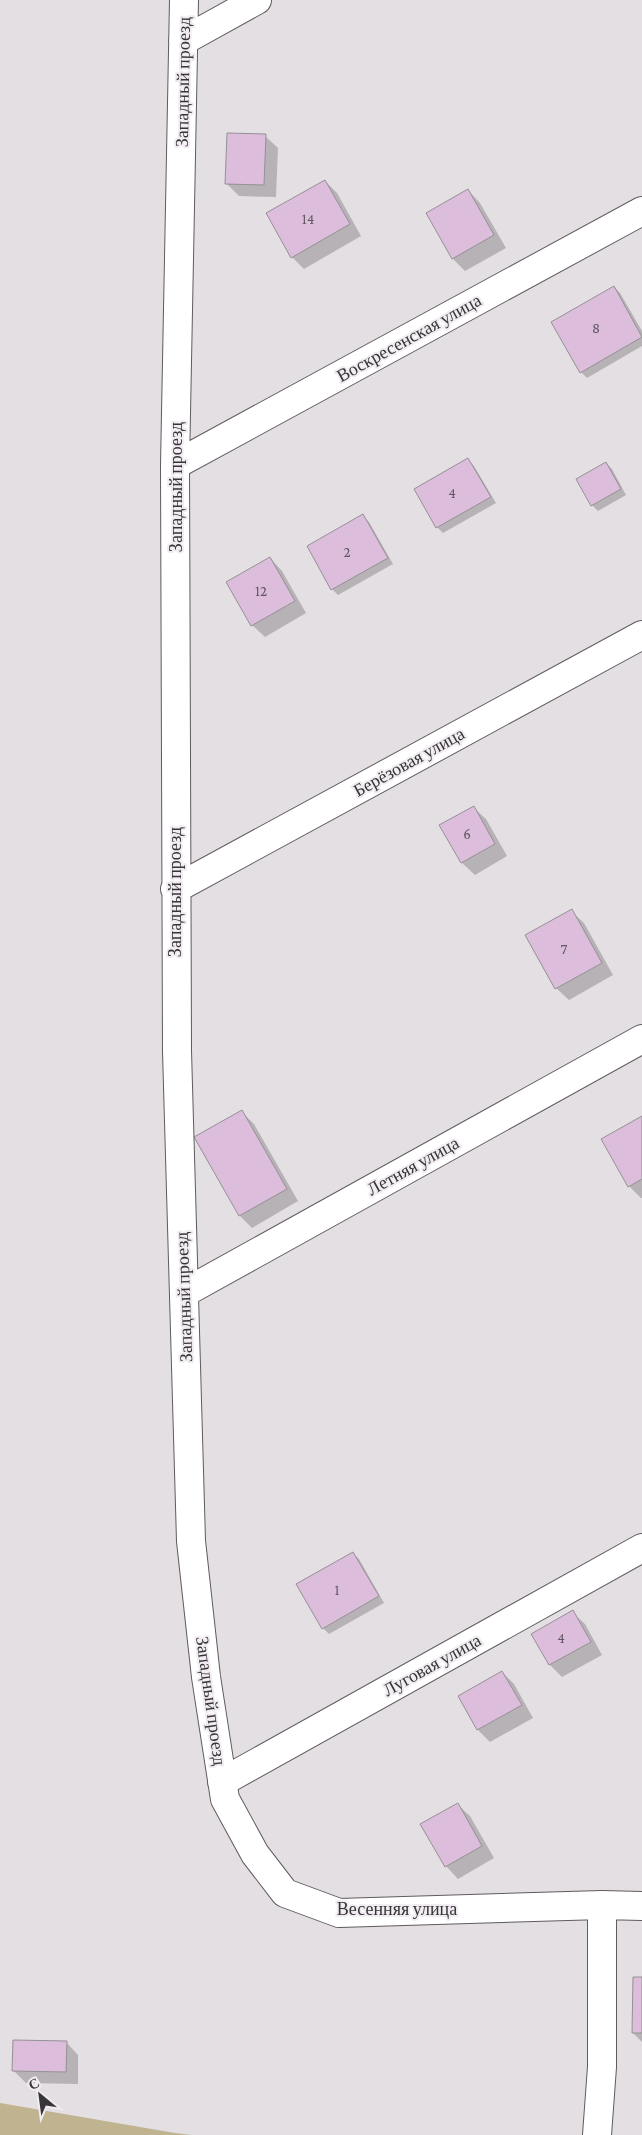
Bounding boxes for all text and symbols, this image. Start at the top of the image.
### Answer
street label: Западный проезд [172,17,194,147]
house number: 14 [302,211,314,227]
street label: Воскресенская улица [333,290,485,386]
house number: 8 [592,320,600,336]
street label: Западный проезд [166,422,186,552]
house number: 4 [448,485,456,501]
house number: 2 [343,544,351,560]
house number: 12 [255,583,267,599]
street label: Берёзовая улица [350,723,468,801]
house number: 6 [463,826,471,842]
street label: Западный проезд [165,827,185,957]
house number: 7 [561,941,568,957]
street label: Летняя улица [364,1133,462,1199]
street label: Западный проезд [172,1232,196,1362]
house number: 1 [335,1582,340,1598]
street label: Луговая улица [379,1630,485,1700]
house number: 4 [557,1630,565,1646]
street label: Западный проезд [192,1635,230,1767]
street label: Весенняя улица [337,1899,457,1919]
north arrow [15,2070,65,2120]
text: С [25,2074,42,2093]

